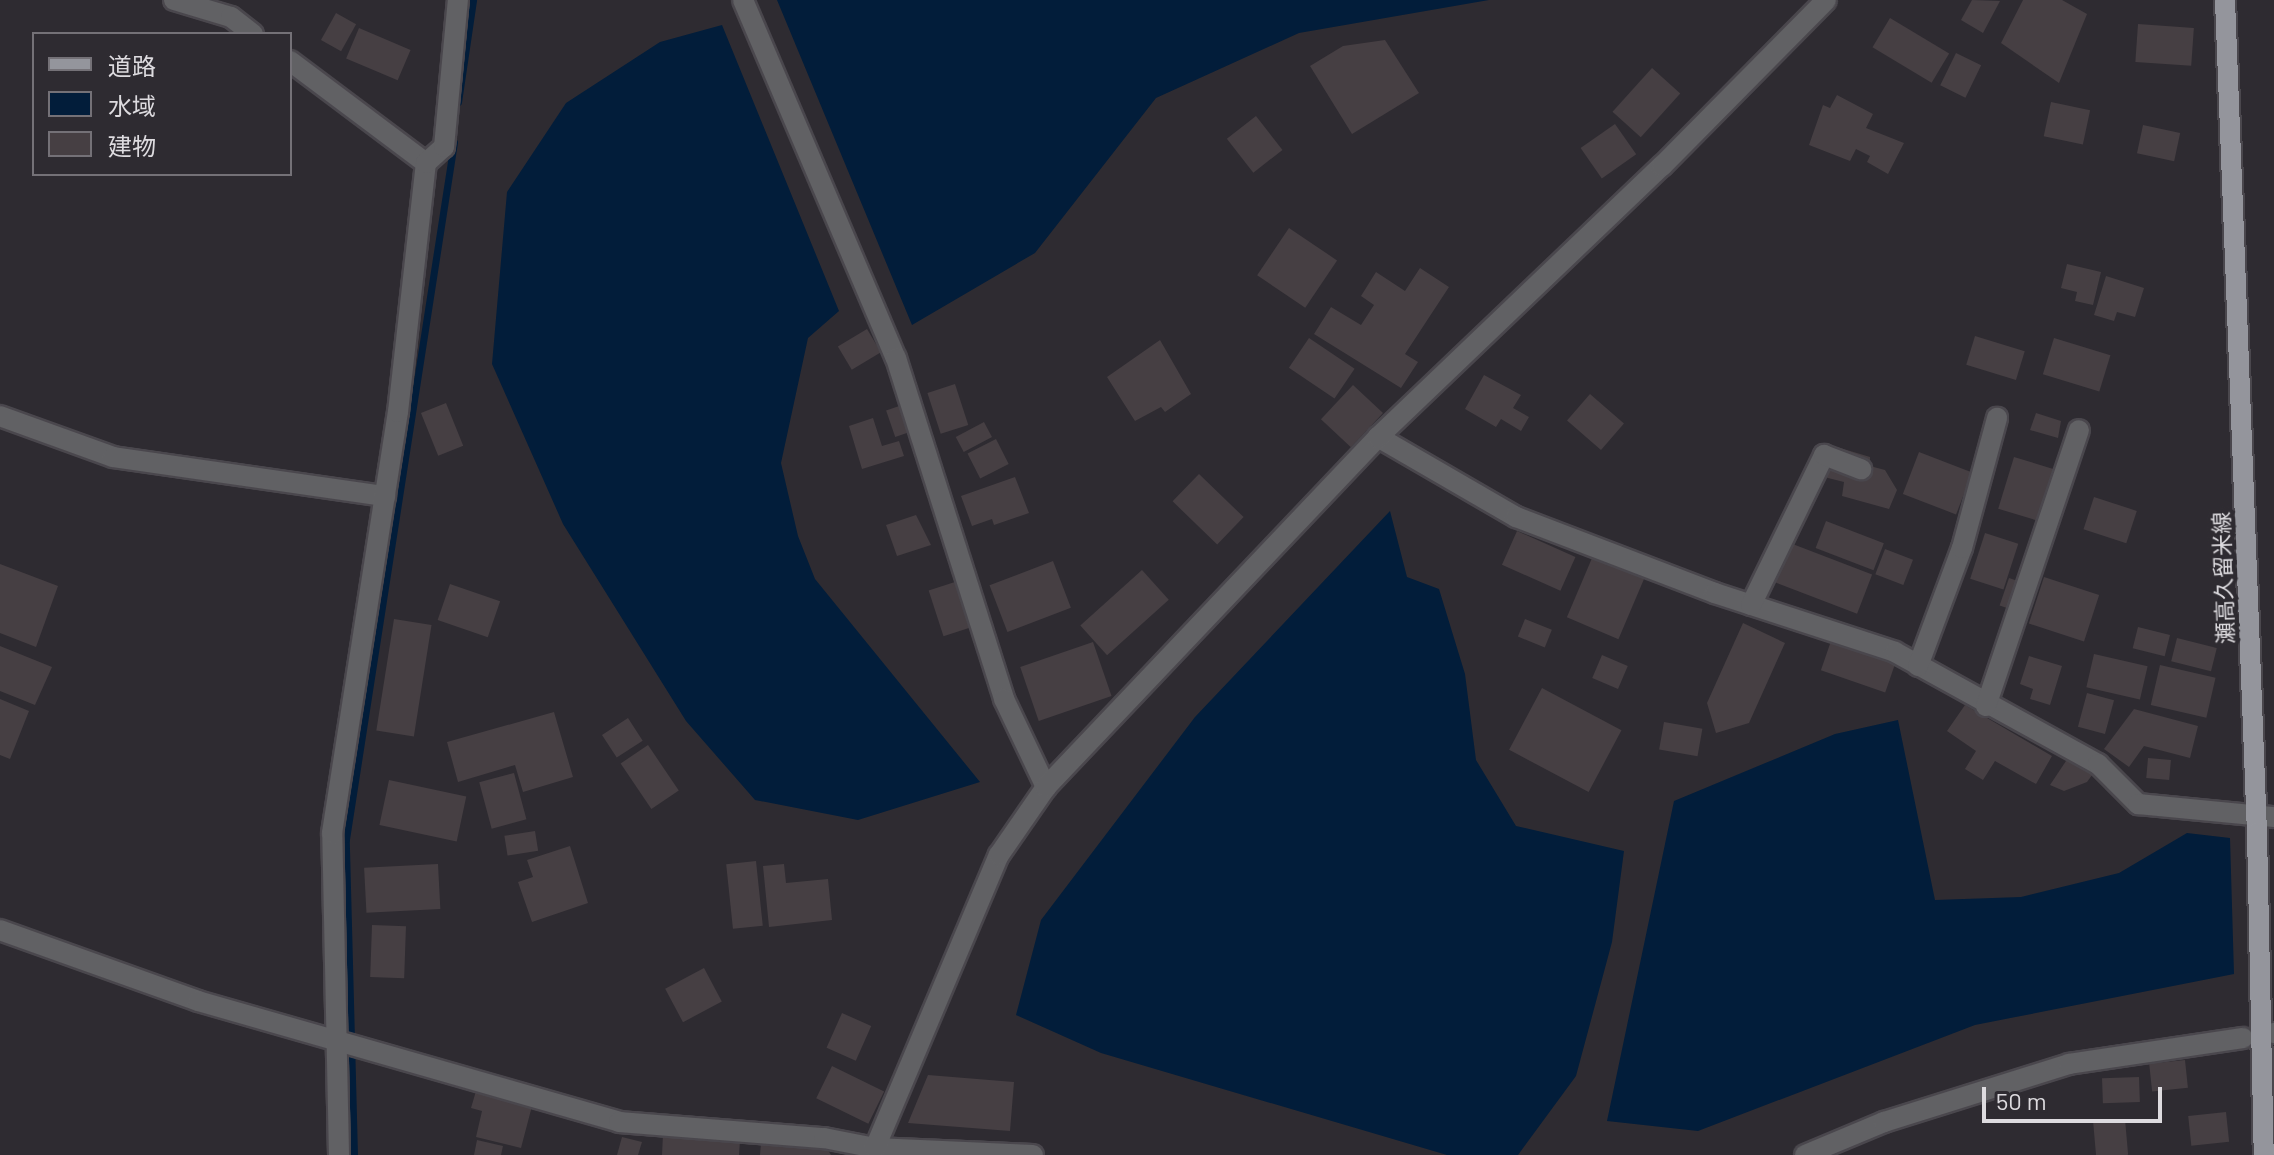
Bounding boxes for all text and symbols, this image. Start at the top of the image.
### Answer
legend [32,32,292,176]
text: 道路 [108,51,156,80]
text: 水域 [108,91,156,120]
text: 建物 [108,131,156,160]
street label: 瀬高久留米線 [2208,512,2238,644]
scale bar [1986,1071,2166,1121]
text: 50 m [1996,1086,2047,1115]

